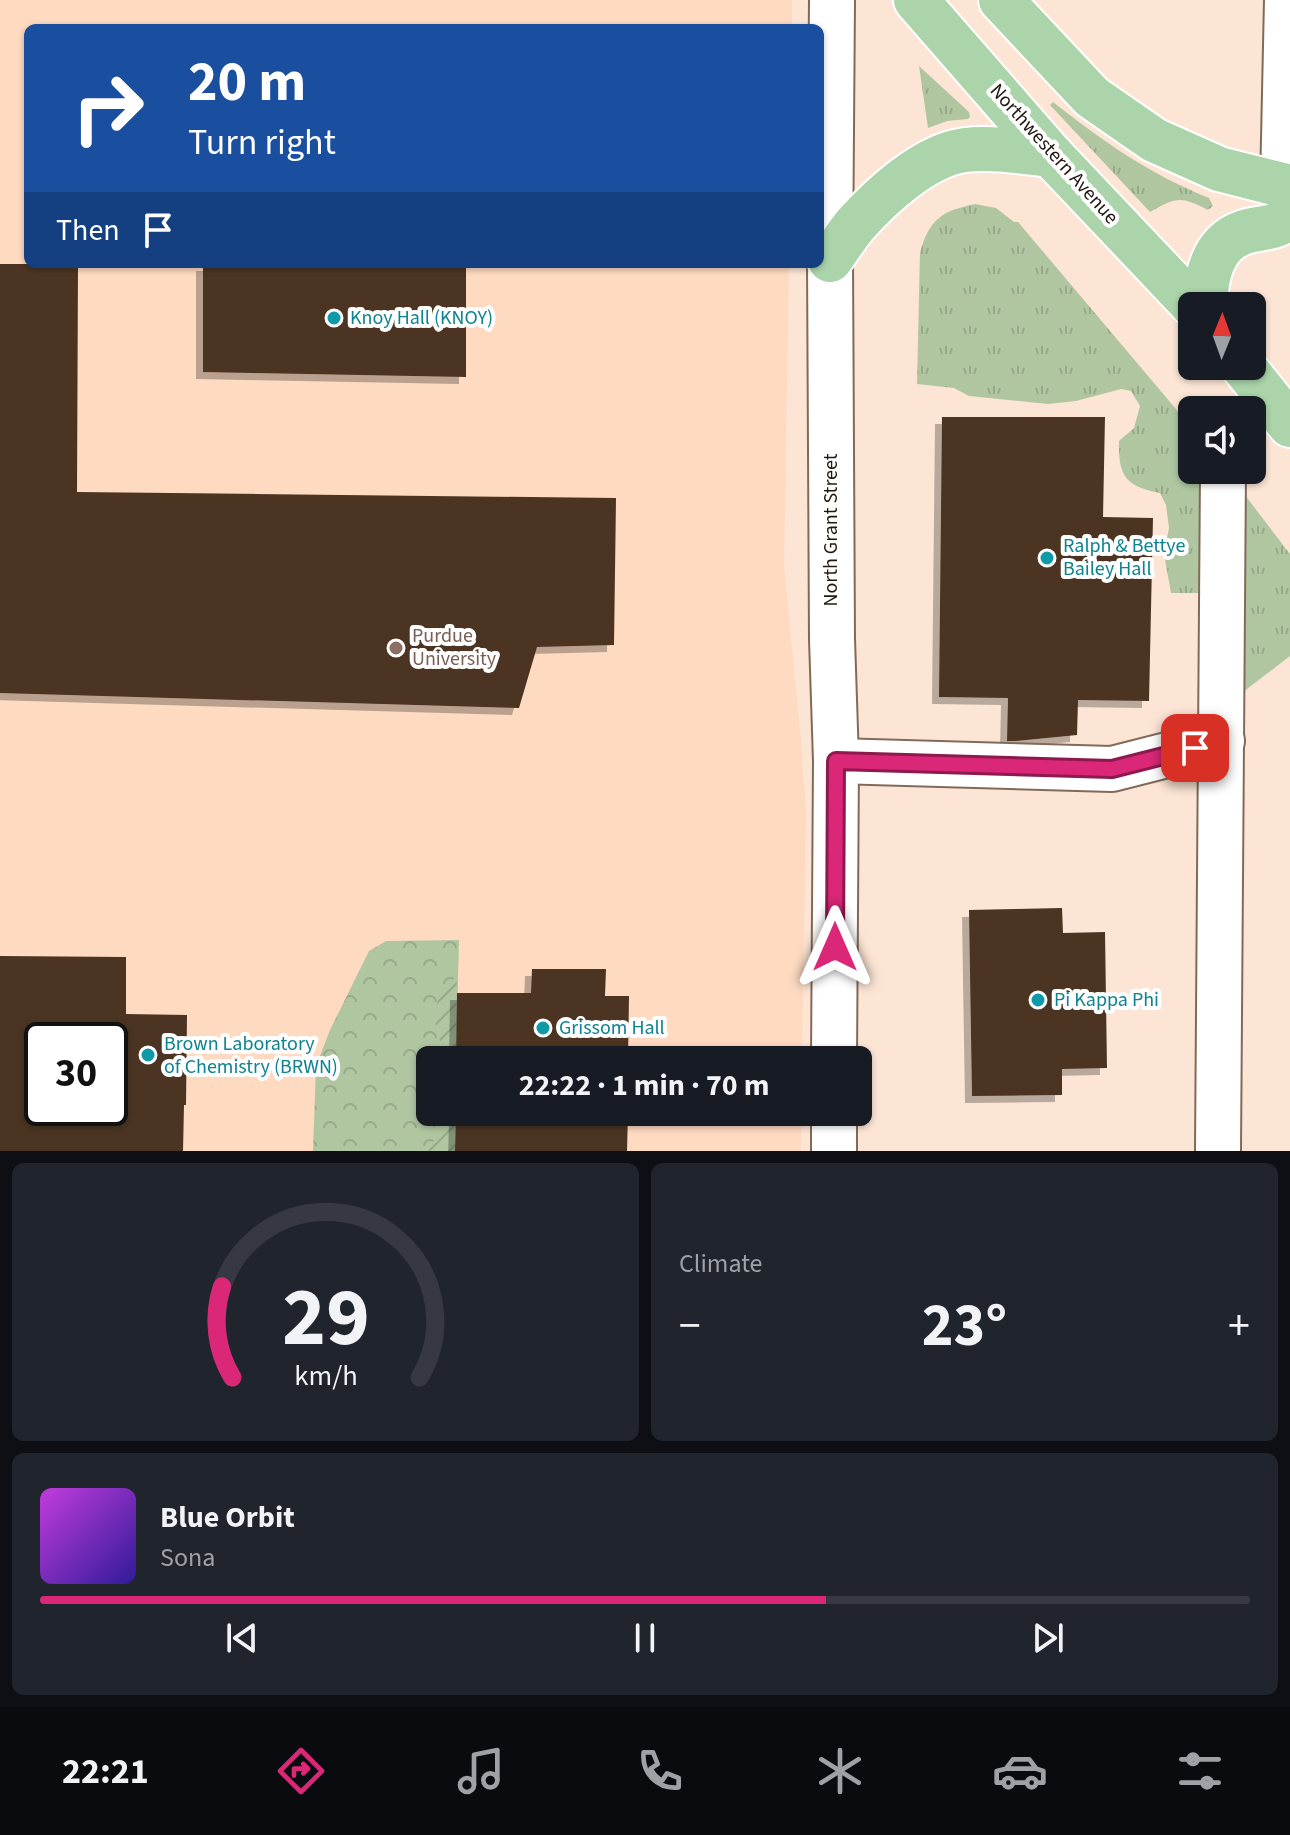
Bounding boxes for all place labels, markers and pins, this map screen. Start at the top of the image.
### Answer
place label: Knoy Hall (KNOY) [350,304,493,332]
marker: Knoy Hall (KNOY) [325,309,343,327]
place label: Ralph & Bettye Bailey Hall [1063,532,1186,583]
marker: Ralph & Bettye Bailey Hall [1038,549,1056,567]
place label: Purdue University [412,622,497,673]
marker: Purdue University [387,639,405,657]
pin [1161,714,1229,782]
place label: Pi Kappa Phi [1054,986,1159,1014]
marker: Pi Kappa Phi [1029,991,1047,1009]
place label: Grissom Hall [559,1014,665,1042]
marker: Grissom Hall [534,1019,552,1037]
place label: Brown Laboratory of Chemistry (BRWN) [164,1030,338,1081]
marker: Brown Laboratory of Chemistry (BRWN) [139,1046,157,1064]

